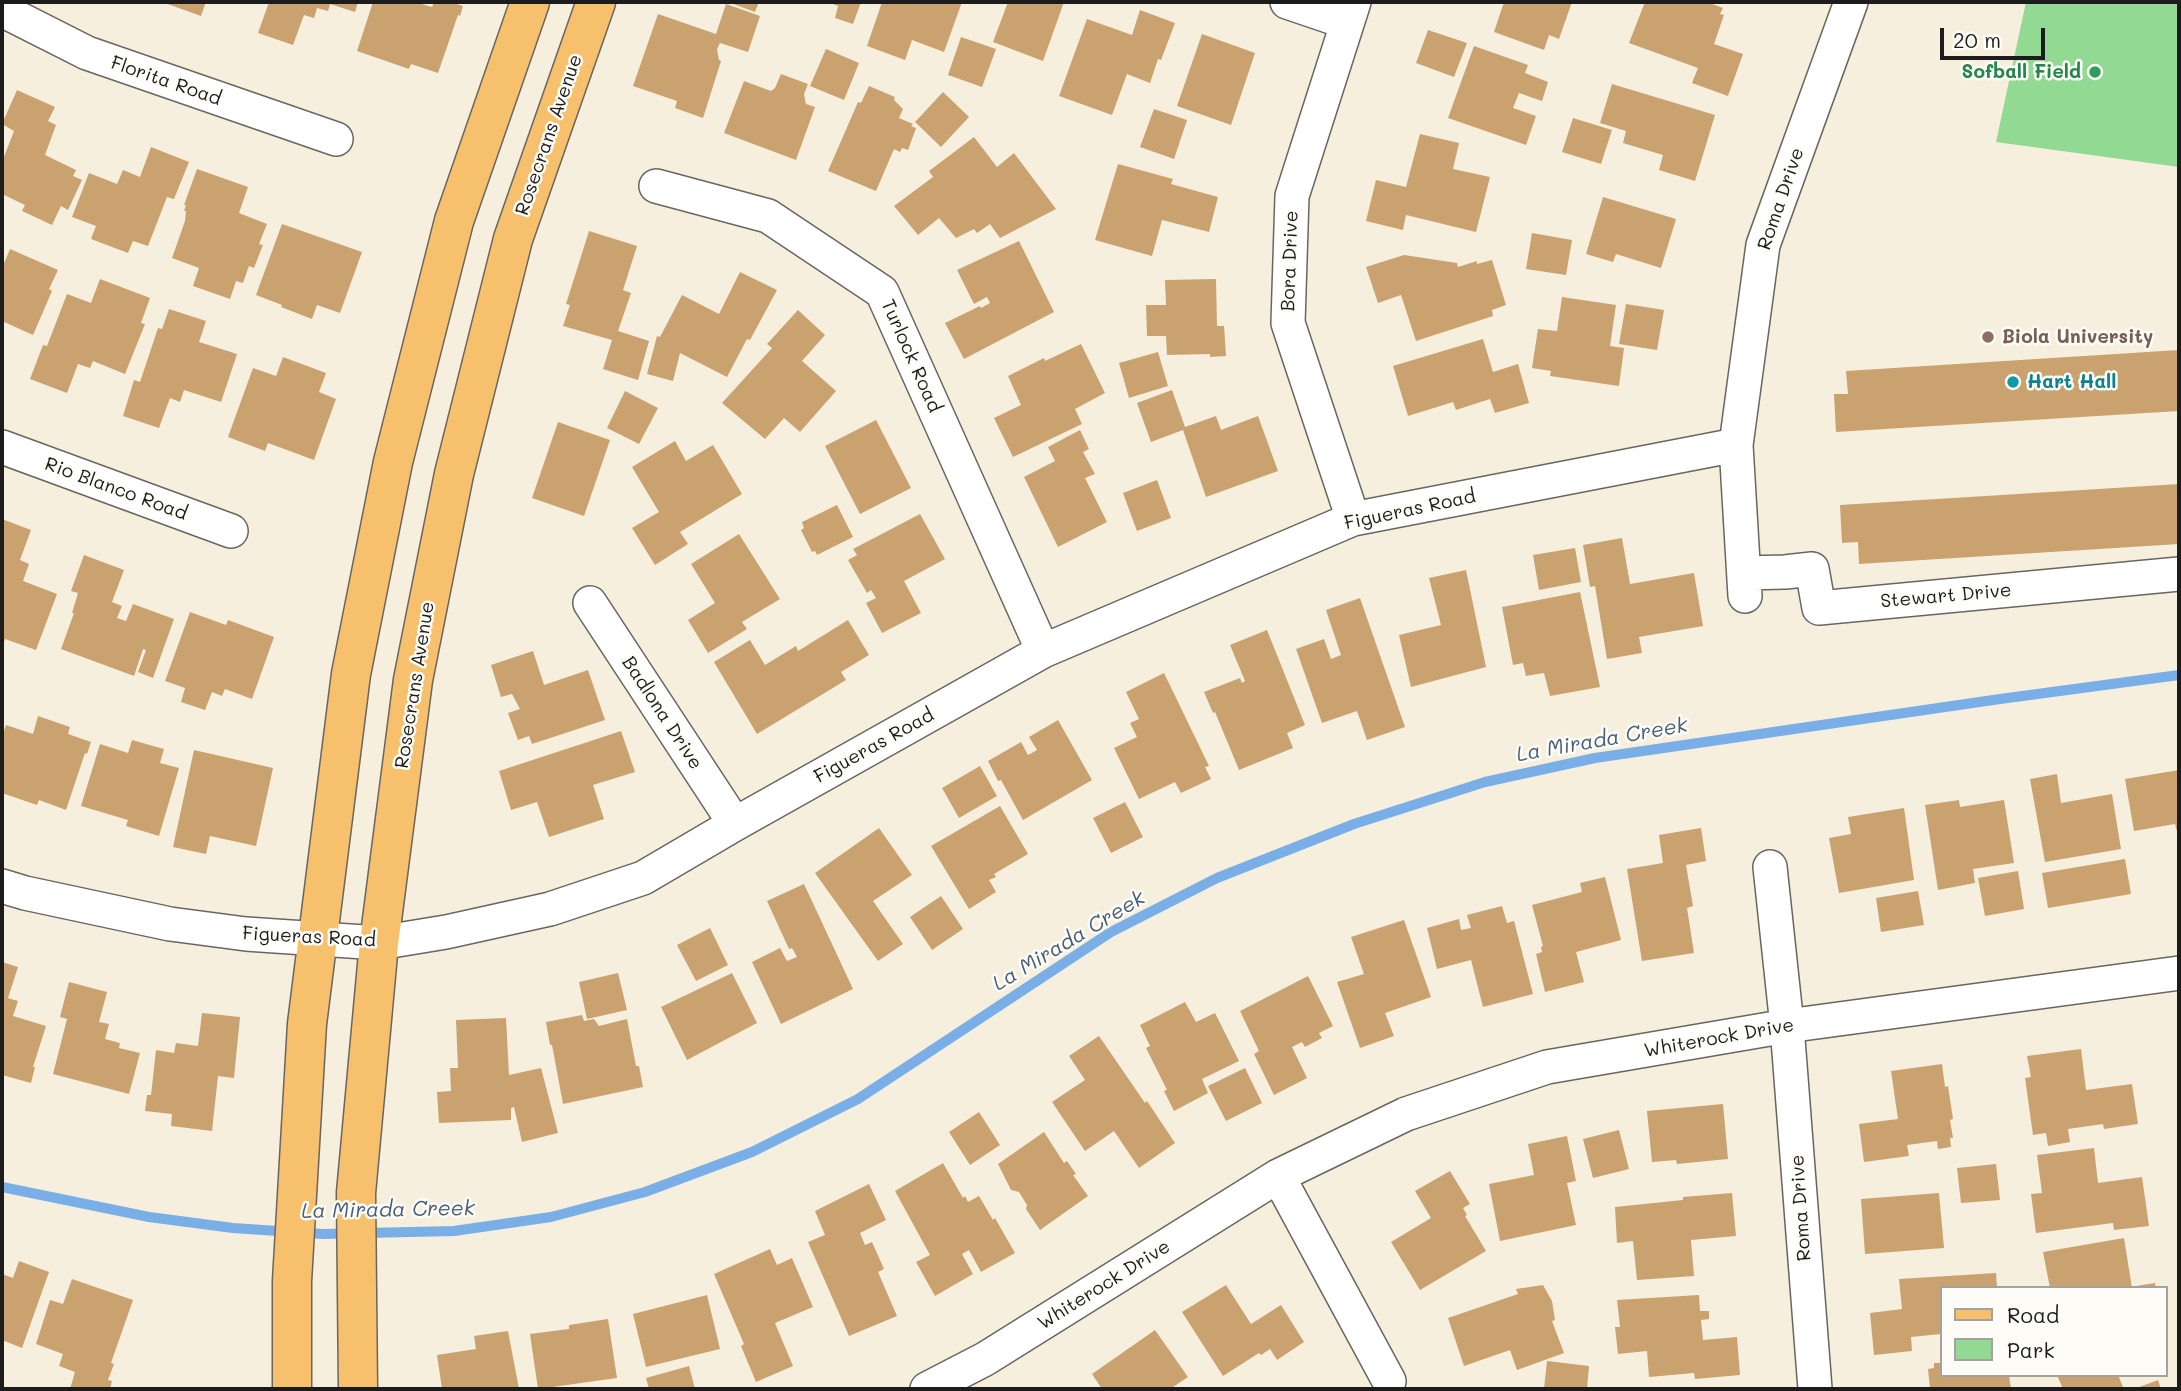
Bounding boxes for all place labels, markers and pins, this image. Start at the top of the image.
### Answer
place label: Sofball Field [1962,61,2081,83]
marker: Sofball Field [2087,64,2103,80]
place label: Biola University [2002,326,2153,348]
marker: Biola University [1980,329,1996,345]
place label: Hart Hall [2027,371,2116,393]
marker: Hart Hall [2005,374,2021,390]

